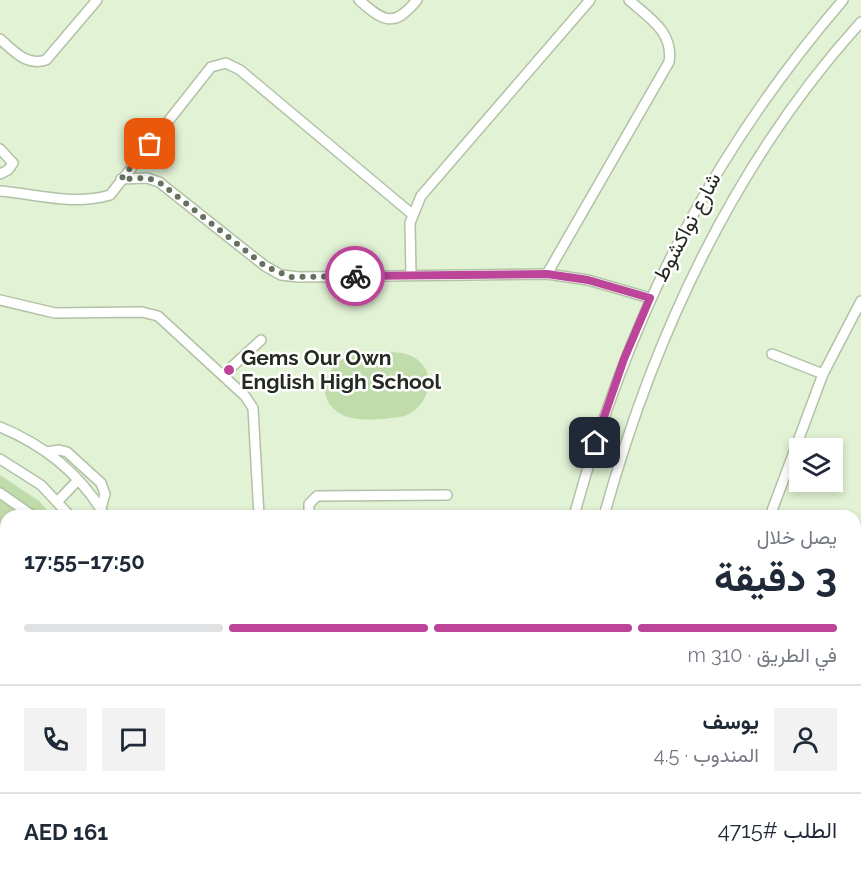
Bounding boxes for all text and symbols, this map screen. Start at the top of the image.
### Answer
pin [124,118,175,169]
icon: bag [133,127,166,160]
street label: شارع نواكشوط [647,168,727,286]
courier [325,246,385,306]
icon: bike [339,260,372,293]
place label: Gems Our Own English High School [241,345,442,394]
marker: Gems Our Own English High School [222,363,236,377]
pin [569,417,620,468]
icon: home [578,426,611,459]
map controls [789,438,843,492]
button: layers [789,438,843,492]
text: يصل خلال [757,525,837,549]
text: 17:50–17:55 [24,548,145,574]
text: 3 دقيقة [714,554,837,600]
text: في الطريق · 310 m [688,643,837,667]
button: phone [24,708,87,771]
button: chat [102,708,165,771]
text: يوسف [703,708,759,734]
button: person [774,708,837,771]
text: المندوب · 4.5 [654,743,759,767]
text: الطلب #4715 [718,817,837,843]
text: AED 161 [24,819,108,845]

